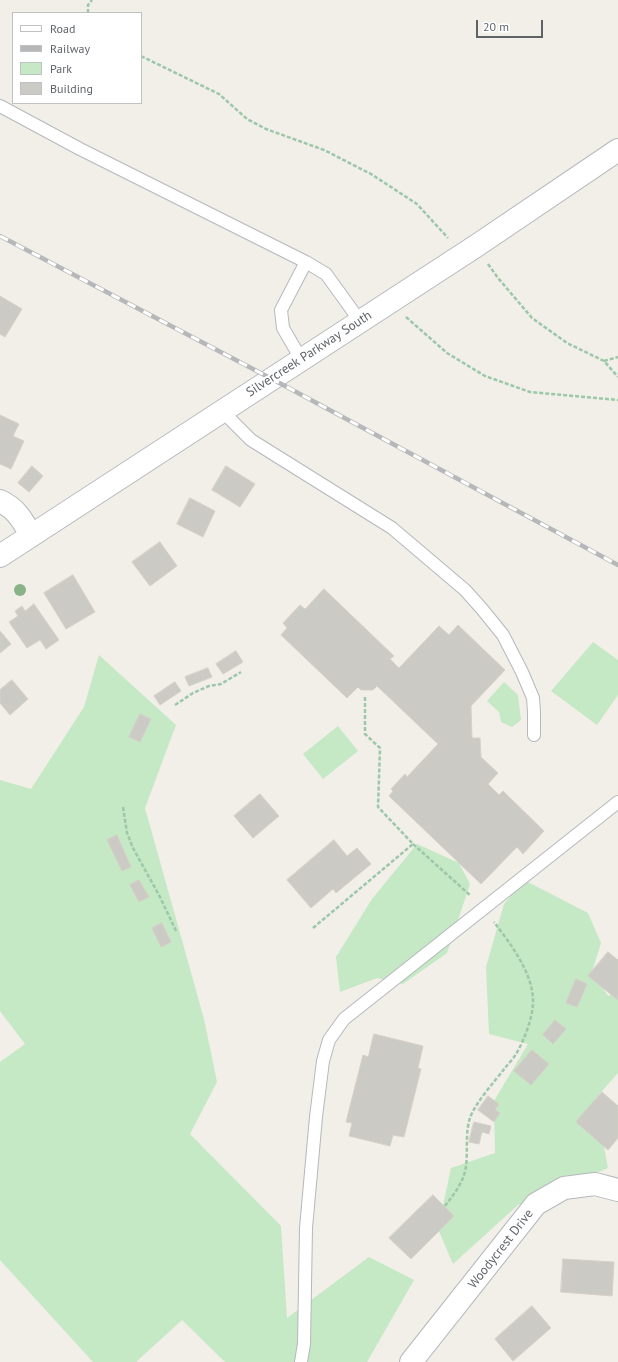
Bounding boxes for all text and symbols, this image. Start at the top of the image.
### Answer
legend [12,12,142,104]
scale bar [478,12,545,38]
text: 20 m [483,19,509,34]
text: Road [50,21,75,36]
text: Railway [50,41,90,56]
text: Park [50,61,72,76]
text: Building [50,81,93,96]
street label: Silvercreek Parkway South [243,308,375,400]
street label: Woodycrest Drive [465,1206,537,1292]

